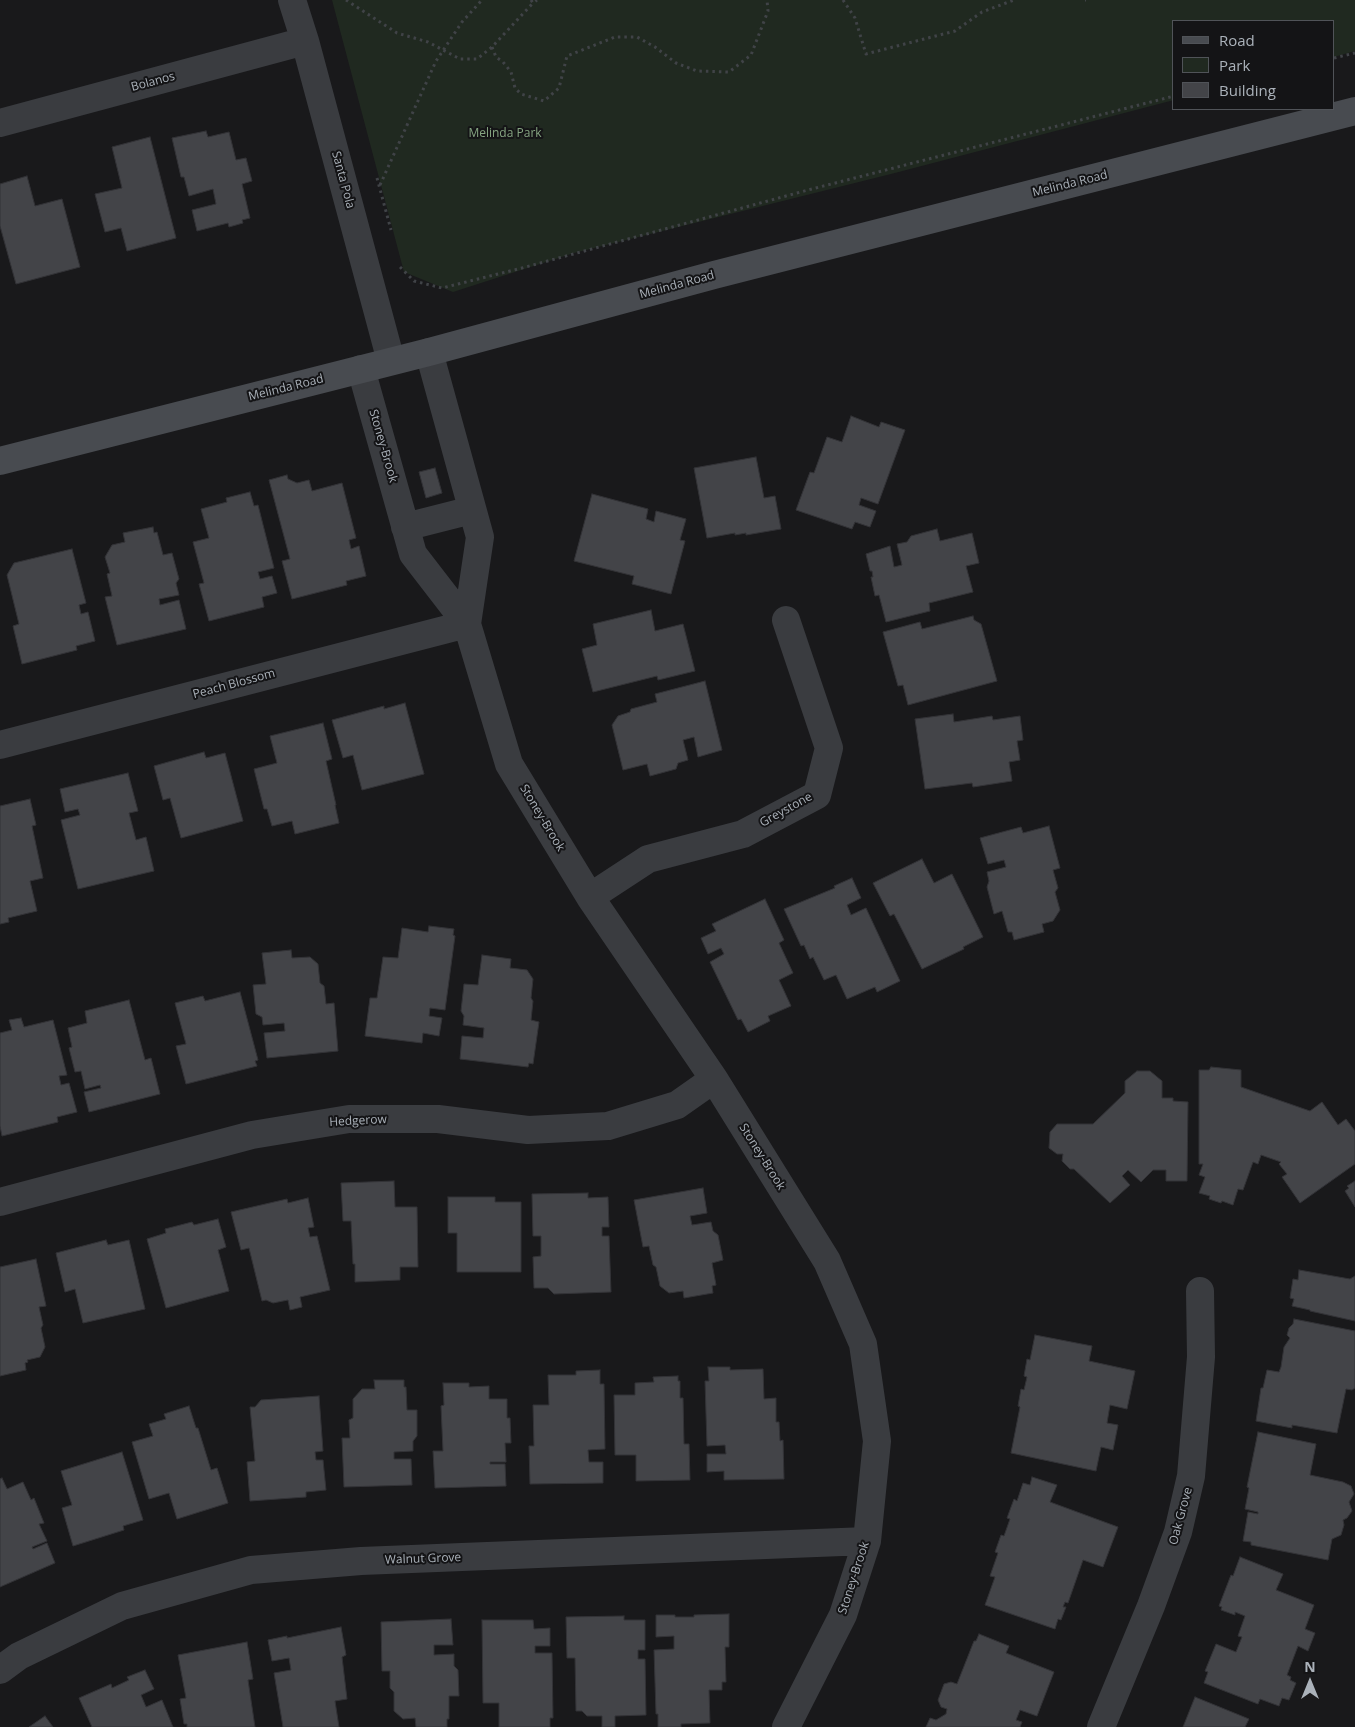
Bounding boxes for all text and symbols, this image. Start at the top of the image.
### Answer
legend [1172,20,1335,110]
text: Road [1219,30,1255,50]
text: Park [1219,55,1250,75]
street label: Bolanos [129,69,177,95]
text: Building [1219,80,1276,100]
park label: Melinda Park [468,127,542,141]
street label: Santa Pola [328,150,358,210]
street label: Melinda Road [1031,168,1109,200]
street label: Melinda Road [638,268,716,302]
street label: Melinda Road [247,372,325,404]
street label: Stoney-Brook [366,408,400,484]
street label: Peach Blossom [191,666,277,702]
street label: Stoney-Brook [516,782,568,854]
street label: Greystone [757,790,815,830]
street label: Hedgerow [329,1112,387,1130]
street label: Stoney-Brook [736,1121,788,1193]
street label: Oak Grove [1166,1486,1196,1546]
street label: Stoney-Brook [835,1540,873,1616]
street label: Walnut Grove [385,1550,461,1568]
north arrow [1285,1657,1335,1707]
text: N [1304,1657,1316,1676]

